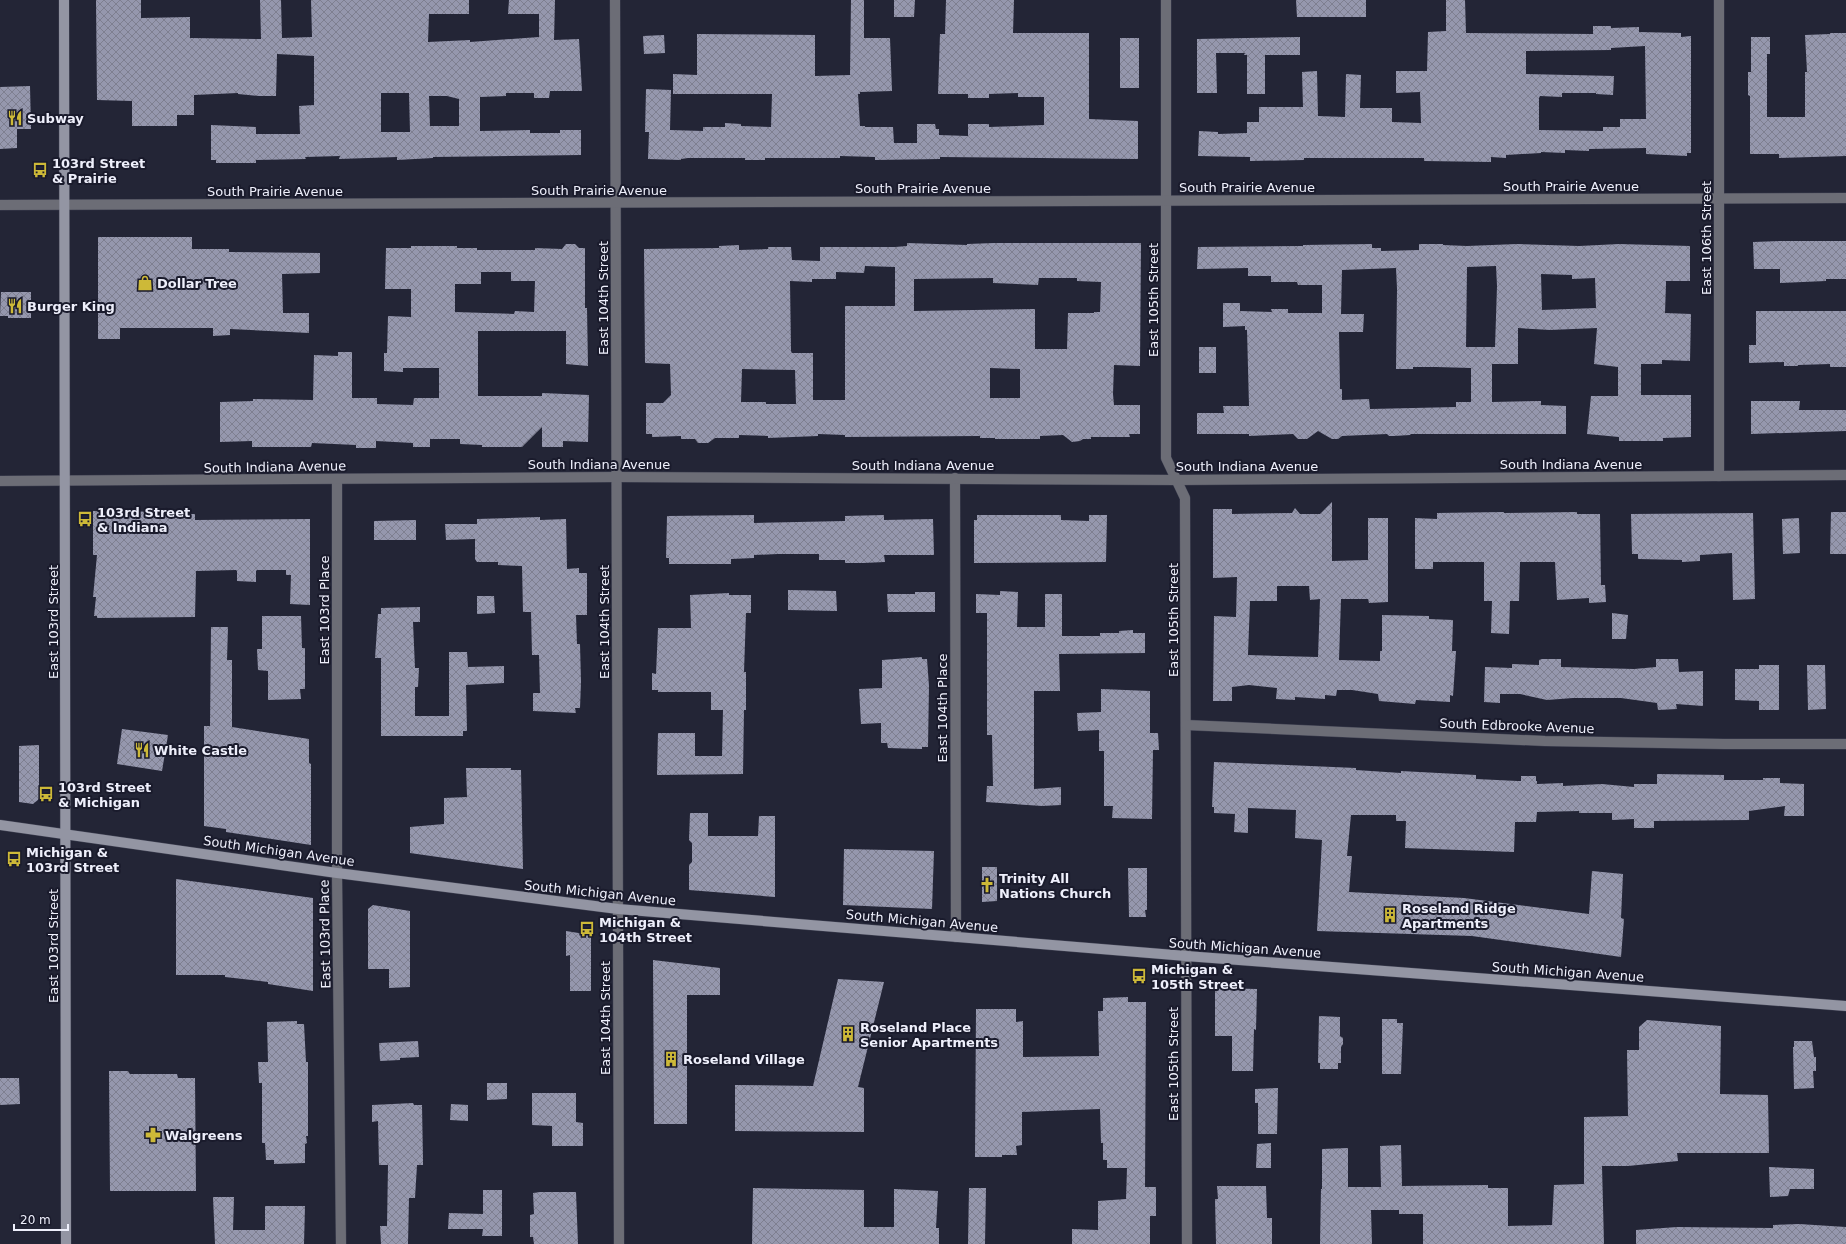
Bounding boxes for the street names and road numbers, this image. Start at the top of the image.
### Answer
street label: South Prairie Avenue [1503,179,1639,194]
street label: South Prairie Avenue [1179,180,1315,195]
street label: South Prairie Avenue [855,181,991,196]
street label: East 106th Street [1699,181,1714,295]
street label: South Prairie Avenue [531,183,667,198]
street label: South Prairie Avenue [207,184,343,199]
street label: East 104th Street [596,241,611,355]
street label: East 105th Street [1146,243,1161,357]
street label: South Indiana Avenue [528,457,670,472]
street label: South Indiana Avenue [1500,457,1642,472]
street label: South Indiana Avenue [204,458,346,476]
street label: South Indiana Avenue [852,458,994,473]
street label: South Indiana Avenue [1176,459,1318,474]
street label: East 103rd Place [317,555,332,665]
street label: East 105th Street [1166,563,1181,677]
street label: East 103rd Street [46,565,61,679]
street label: East 104th Street [597,565,612,679]
street label: East 104th Place [935,653,950,763]
street label: South Edbrooke Avenue [1439,716,1595,736]
street label: South Michigan Avenue [202,833,356,869]
street label: South Michigan Avenue [523,878,677,908]
street label: East 103rd Place [317,879,333,989]
street label: East 103rd Street [46,889,61,1003]
street label: South Michigan Avenue [845,907,999,935]
street label: South Michigan Avenue [1168,935,1322,961]
street label: South Michigan Avenue [1491,959,1645,985]
street label: East 104th Street [598,961,613,1075]
street label: East 105th Street [1166,1007,1181,1121]

